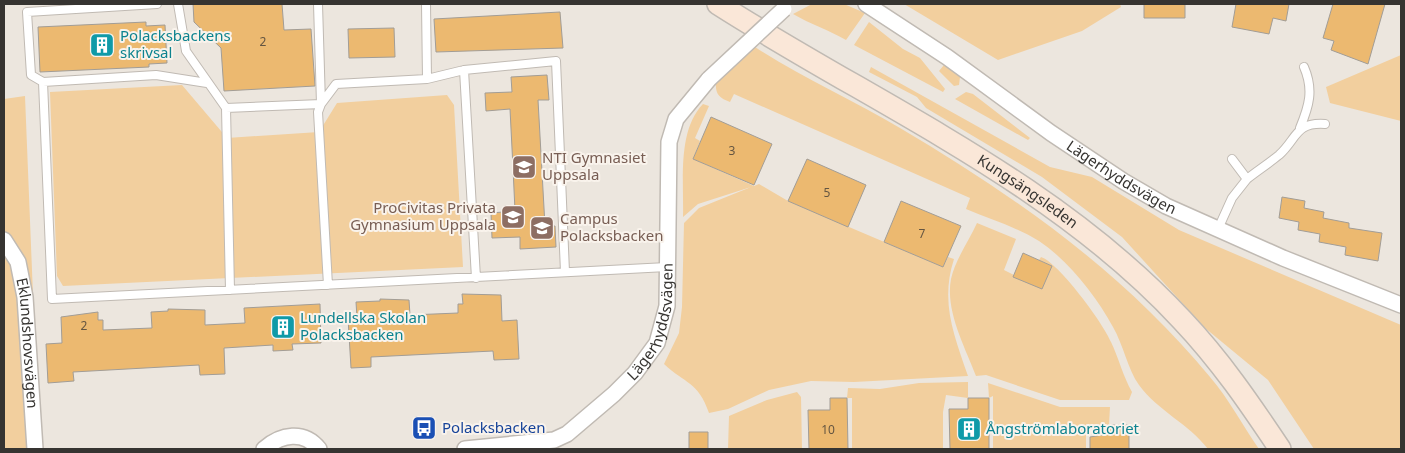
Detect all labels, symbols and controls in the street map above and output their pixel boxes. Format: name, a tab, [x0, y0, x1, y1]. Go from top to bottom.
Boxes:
place label: Polacksbackens skrivsal	[120, 25, 231, 62]
building icon: Polacksbackens skrivsal	[89, 32, 115, 58]
house number: 2	[260, 33, 267, 50]
street label: Lägerhyddsvägen	[1063, 135, 1180, 218]
house number: 3	[729, 142, 736, 159]
place label: NTI Gymnasiet Uppsala	[542, 147, 647, 184]
street label: Kungsängsleden	[974, 149, 1083, 232]
school or university icon: NTI Gymnasiet Uppsala	[511, 154, 537, 180]
house number: 5	[824, 184, 831, 201]
place label: ProCivitas Privata Gymnasium Uppsala	[350, 197, 496, 234]
school or university icon: ProCivitas Privata Gymnasium Uppsala	[500, 204, 526, 230]
place label: Campus Polacksbacken	[560, 208, 663, 245]
school or university icon: Campus Polacksbacken	[529, 215, 555, 241]
house number: 7	[919, 225, 926, 242]
street label: Lägerhyddsvägen	[622, 263, 677, 384]
street label: Eklundshovsvägen	[12, 276, 43, 409]
place label: Lundellska Skolan Polacksbacken	[300, 307, 426, 344]
building icon: Lundellska Skolan Polacksbacken	[270, 314, 296, 340]
house number: 2	[81, 317, 88, 334]
bus stop icon: Polacksbacken	[411, 415, 437, 441]
building icon: Ångströmlaboratoriet	[956, 416, 982, 442]
place label: Polacksbacken	[442, 417, 545, 437]
place label: Ångströmlaboratoriet	[986, 418, 1140, 438]
house number: 10	[821, 421, 835, 438]

